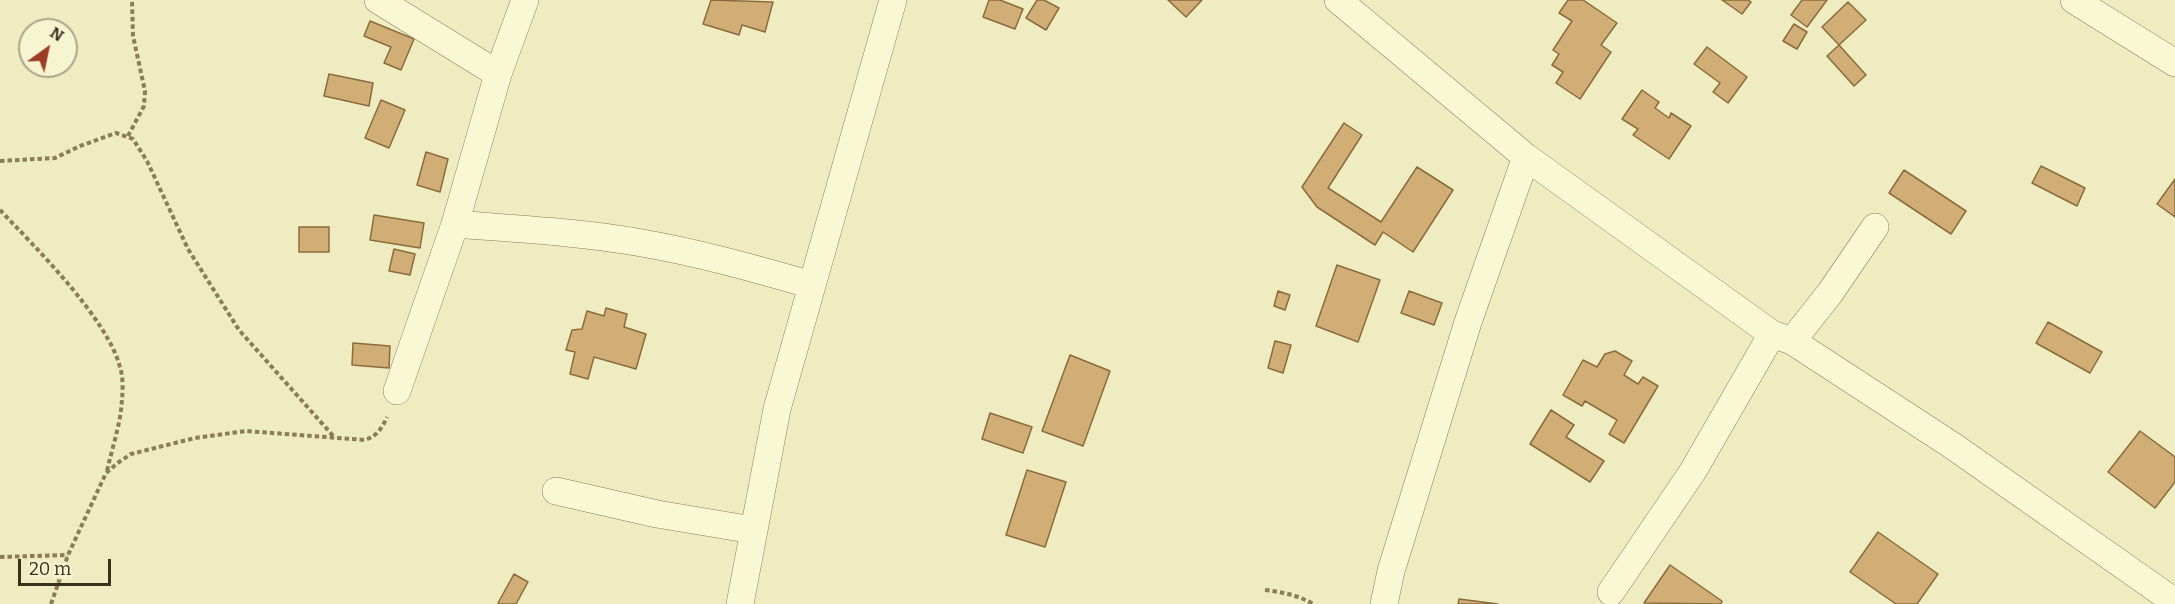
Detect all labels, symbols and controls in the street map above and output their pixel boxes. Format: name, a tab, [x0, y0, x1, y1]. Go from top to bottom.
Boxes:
north arrow	[18, 18, 78, 78]
text: N	[47, 23, 67, 45]
scale bar	[21, 547, 114, 585]
text: 20 m	[29, 558, 71, 580]

